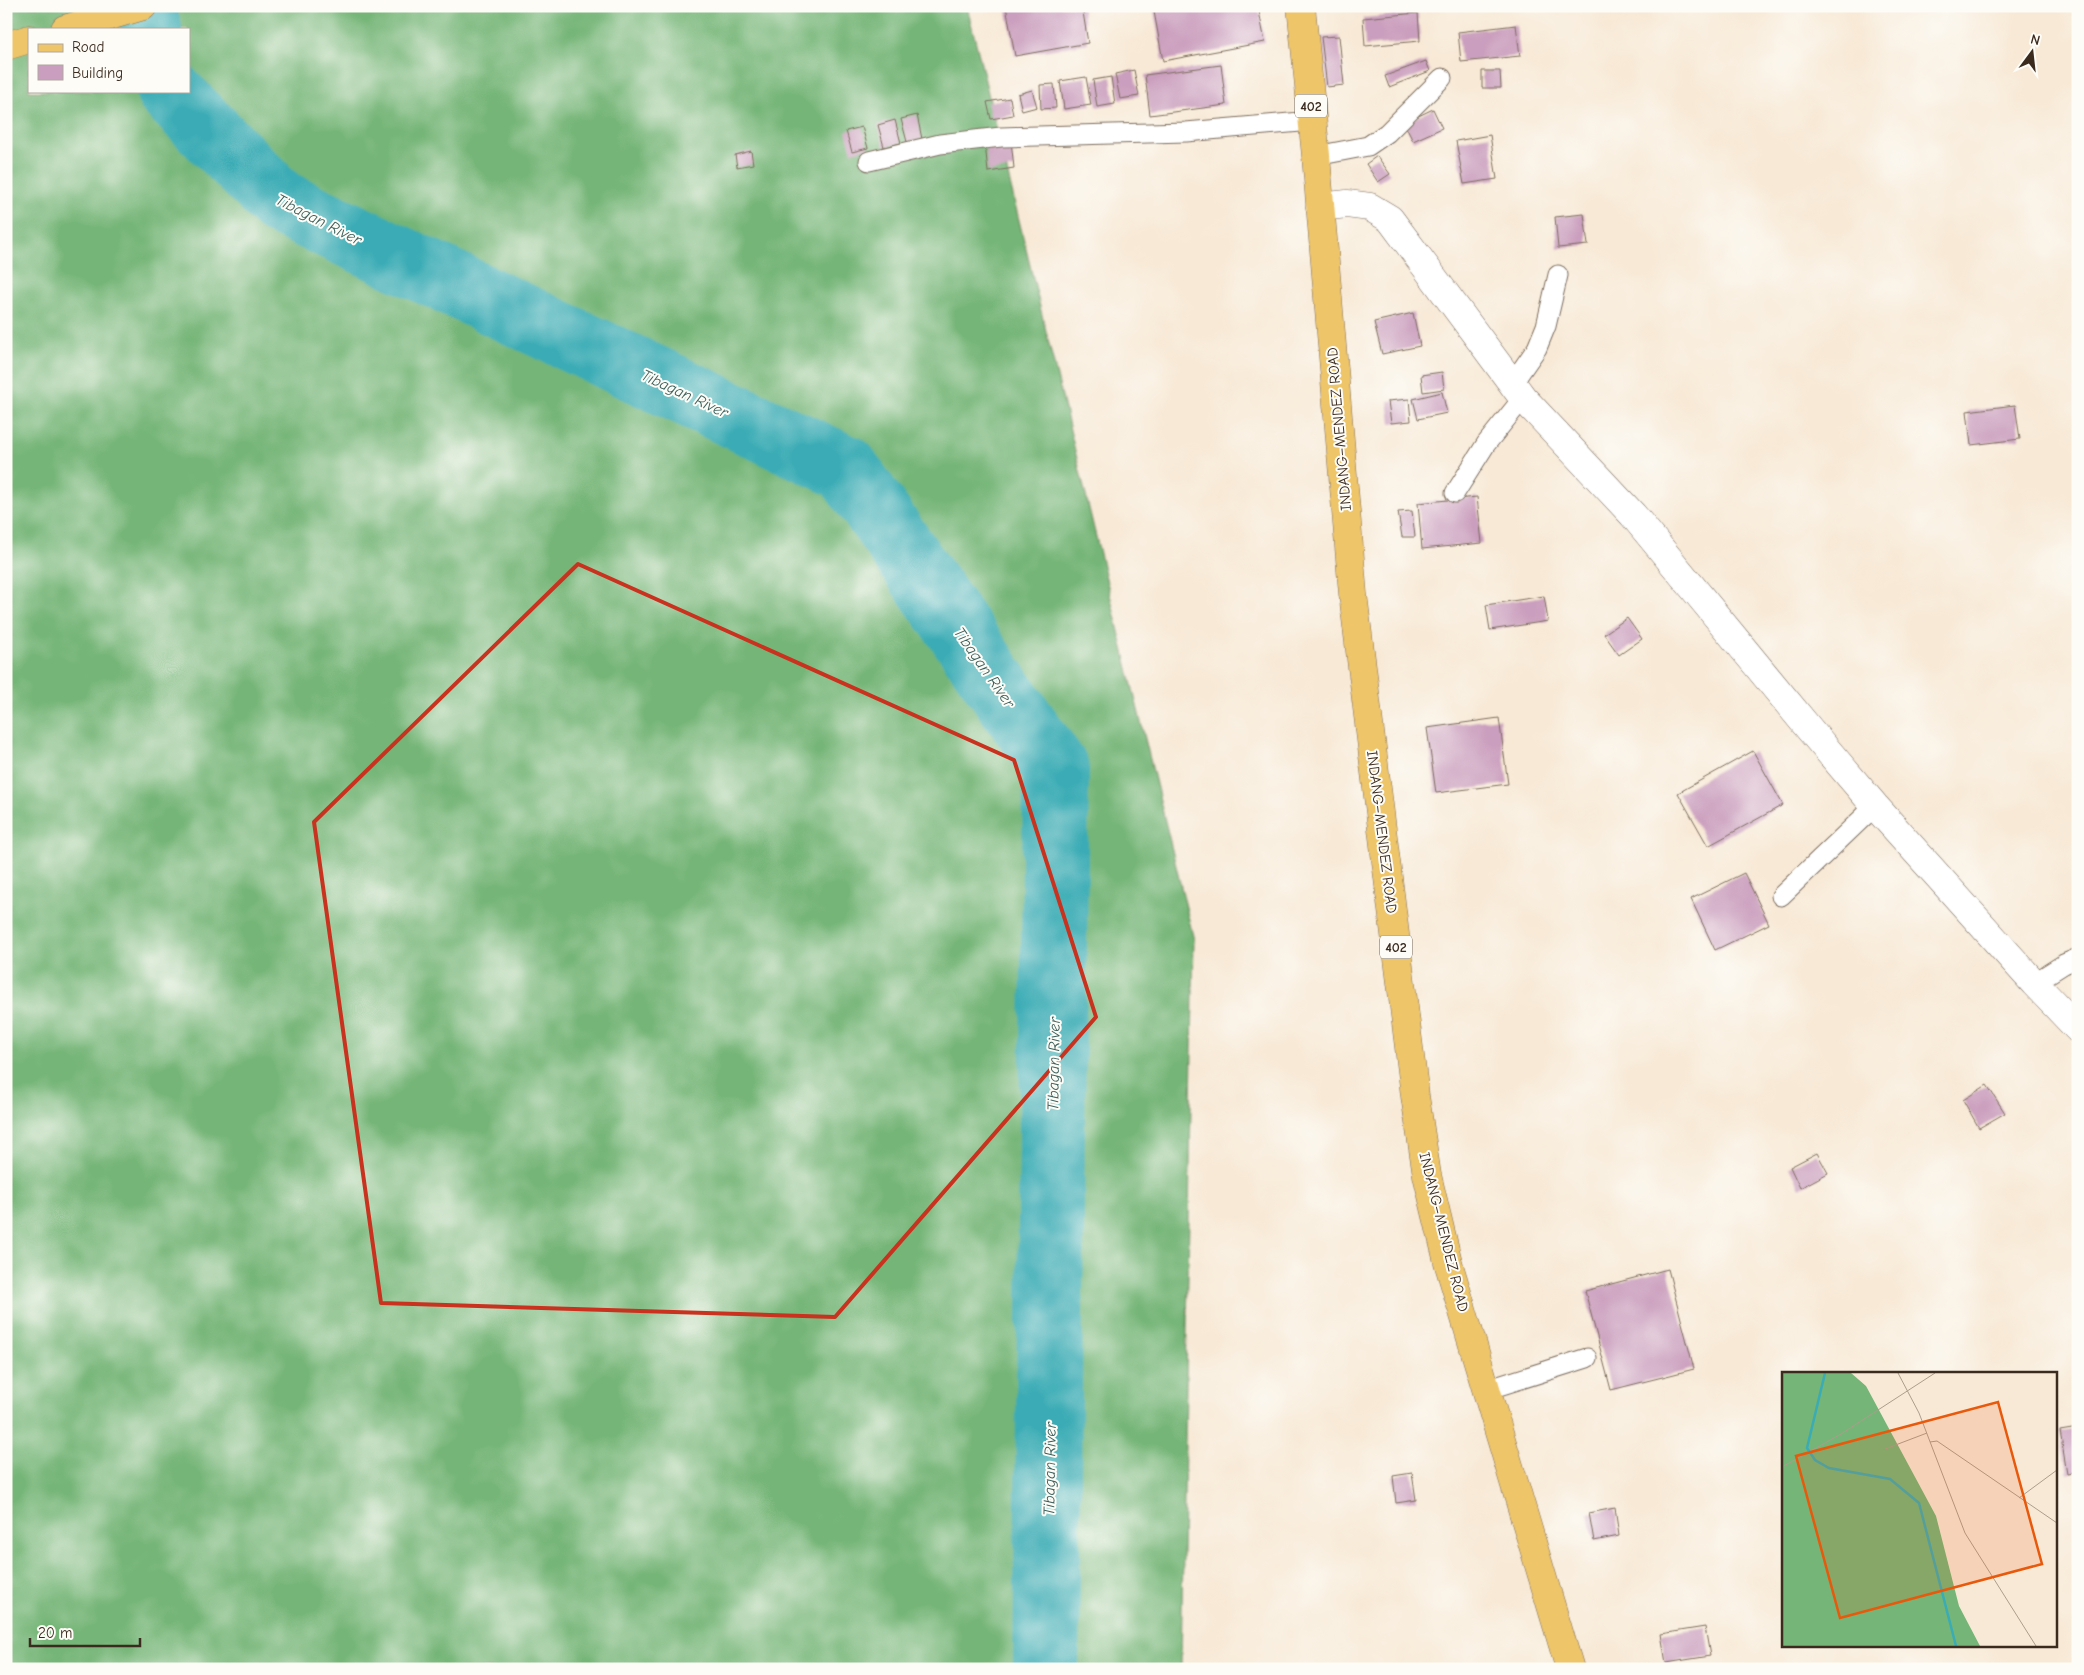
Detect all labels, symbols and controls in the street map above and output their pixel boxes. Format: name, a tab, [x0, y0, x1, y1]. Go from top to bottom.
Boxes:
legend	[28, 28, 190, 92]
north arrow	[2006, 28, 2056, 78]
text: N	[2029, 31, 2042, 49]
text: Road	[72, 38, 104, 56]
text: Building	[72, 64, 123, 82]
road number: 402	[1295, 94, 1327, 118]
water label: Tibagan River	[273, 191, 365, 249]
street label: INDANG–MENDEZ ROAD	[1323, 347, 1355, 511]
water label: Tibagan River	[638, 366, 731, 422]
water label: Tibagan River	[950, 624, 1019, 712]
street label: INDANG–MENDEZ ROAD	[1363, 750, 1401, 914]
road number: 402	[1380, 936, 1412, 959]
water label: Tibagan River	[1044, 1016, 1064, 1111]
street label: INDANG–MENDEZ ROAD	[1415, 1150, 1473, 1314]
inset map	[1782, 1372, 2056, 1648]
water label: Tibagan River	[1040, 1421, 1060, 1516]
scale bar	[30, 1615, 140, 1647]
text: 20 m	[38, 1624, 72, 1642]

